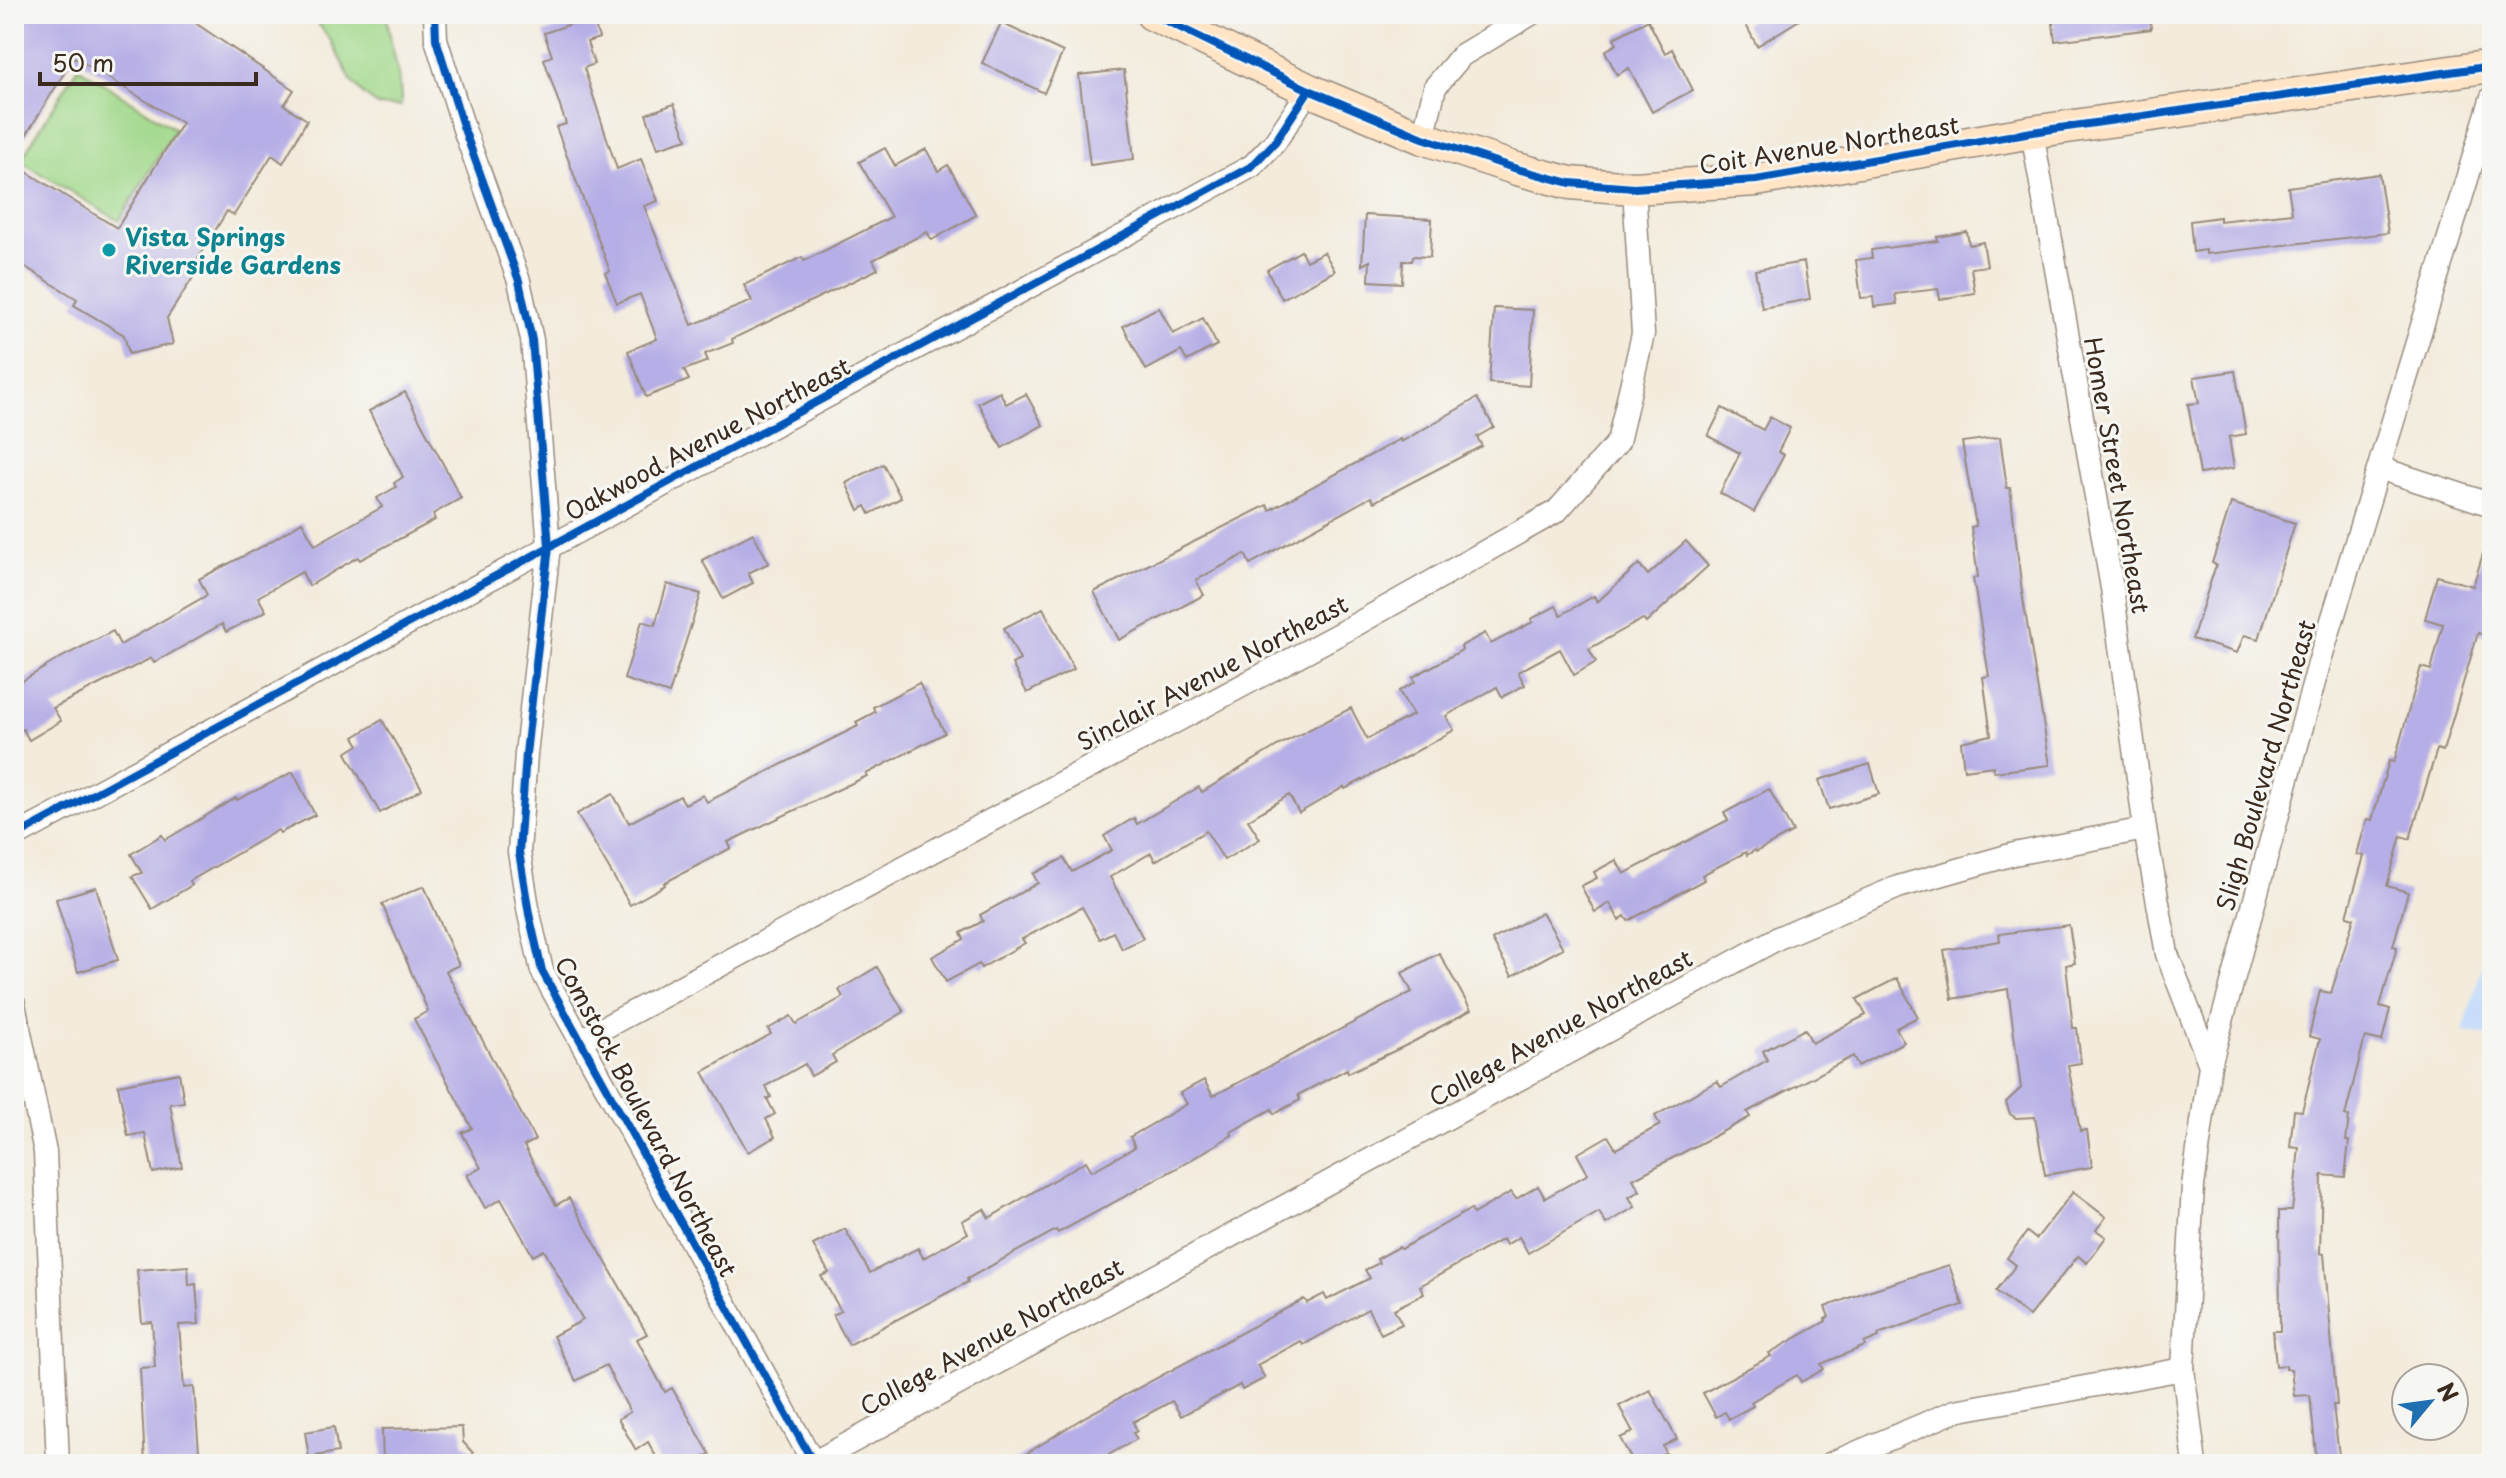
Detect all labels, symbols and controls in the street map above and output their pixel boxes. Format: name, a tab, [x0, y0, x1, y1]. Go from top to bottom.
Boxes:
scale bar	[40, 36, 256, 86]
text: 50 m	[52, 44, 114, 80]
street label: Coit Avenue Northeast	[1696, 106, 1962, 182]
place label: Vista Springs Riverside Gardens	[125, 218, 341, 282]
marker: Vista Springs Riverside Gardens	[100, 241, 118, 259]
street label: Homer Street Northeast	[2076, 334, 2160, 616]
street label: Oakwood Avenue Northeast	[558, 347, 856, 529]
street label: Sinclair Avenue Northeast	[1070, 585, 1354, 759]
street label: Sligh Boulevard Northeast	[2206, 615, 2324, 915]
street label: College Avenue Northeast	[1422, 939, 1698, 1115]
street label: Comstock Boulevard Northeast	[547, 949, 747, 1283]
street label: College Avenue Northeast	[853, 1248, 1129, 1424]
north arrow	[2390, 1362, 2470, 1442]
text: N	[2430, 1376, 2467, 1407]

